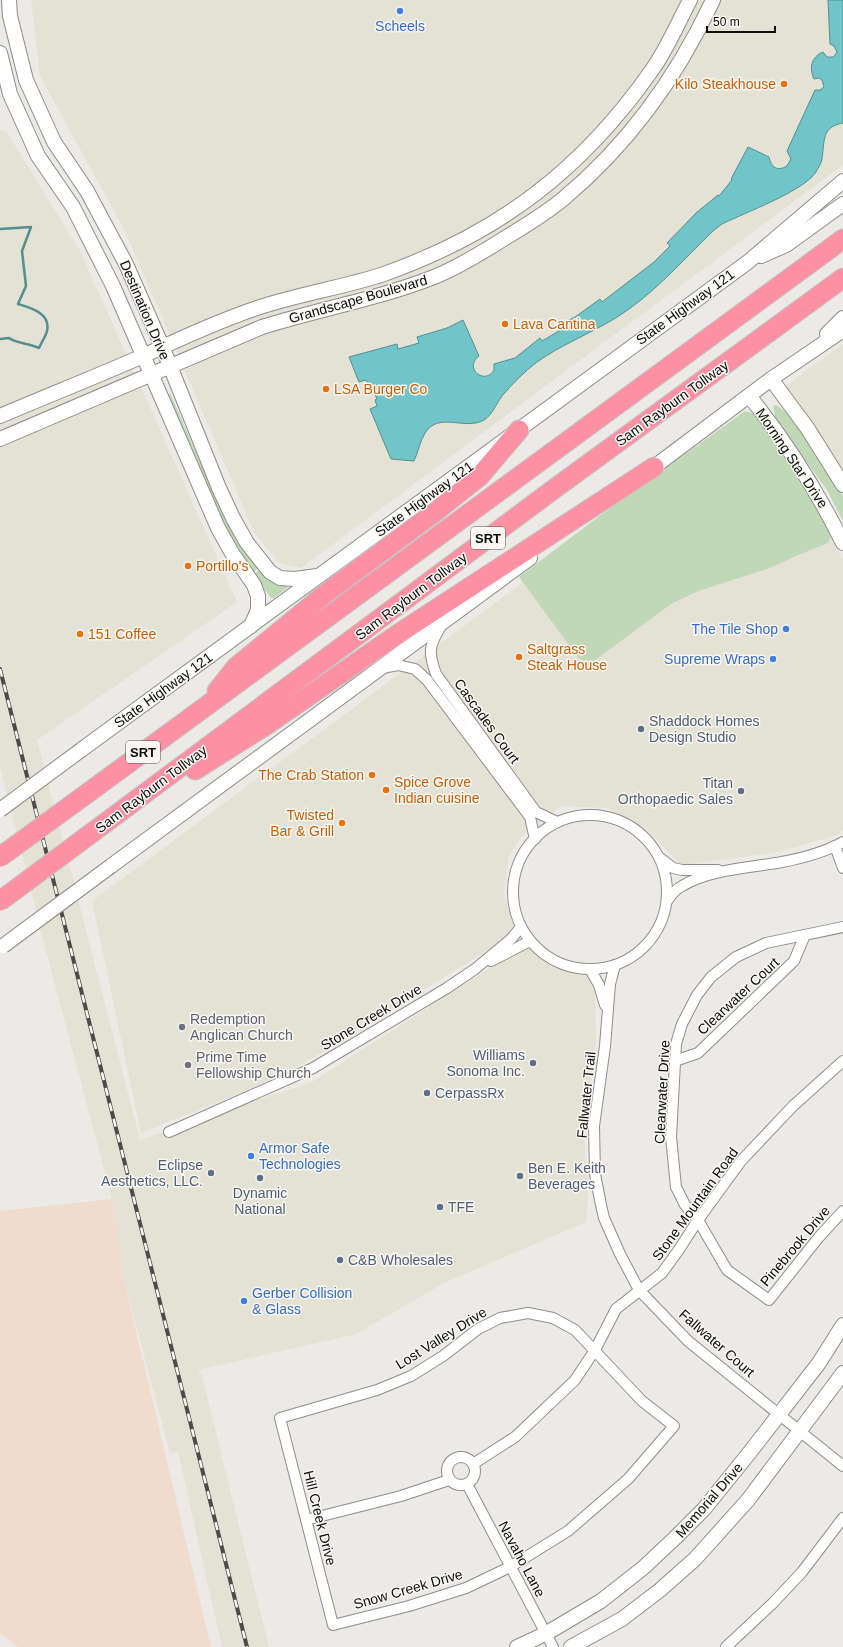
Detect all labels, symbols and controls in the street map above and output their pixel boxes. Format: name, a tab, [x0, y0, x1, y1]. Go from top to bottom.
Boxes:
marker: Scheels	[395, 6, 405, 16]
scale bar	[707, 8, 775, 34]
text: 50 m	[713, 15, 740, 29]
place label: Scheels	[375, 18, 425, 34]
place label: Kilo Steakhouse	[675, 76, 776, 92]
marker: Kilo Steakhouse	[779, 79, 789, 89]
street label: Destination Drive	[117, 258, 173, 362]
street label: State Highway 121	[633, 266, 737, 348]
street label: Grandscape Boulevard	[287, 272, 429, 326]
place label: Lava Cantina	[513, 316, 596, 332]
marker: Lava Cantina	[500, 319, 510, 329]
street label: Sam Rayburn Tollway	[613, 357, 731, 449]
place label: LSA Burger Co	[334, 381, 428, 397]
marker: LSA Burger Co	[321, 384, 331, 394]
street label: Morning Star Drive	[753, 405, 831, 511]
street label: State Highway 121	[372, 458, 476, 540]
road number: SRT	[471, 527, 505, 549]
street label: Sam Rayburn Tollway	[352, 549, 470, 643]
place label: Portillo's	[196, 558, 248, 574]
marker: Portillo's	[183, 561, 193, 571]
place label: The Tile Shop	[692, 621, 778, 637]
marker: The Tile Shop	[781, 624, 791, 634]
place label: 151 Coffee	[88, 626, 156, 642]
marker: 151 Coffee	[75, 629, 85, 639]
place label: Saltgrass Steak House	[527, 641, 607, 673]
street label: State Highway 121	[111, 649, 215, 731]
place label: Supreme Wraps	[664, 651, 765, 667]
marker: Saltgrass Steak House	[514, 652, 524, 662]
marker: Supreme Wraps	[768, 654, 778, 664]
street label: Cascades Court	[451, 676, 523, 766]
place label: Shaddock Homes Design Studio	[649, 713, 760, 745]
marker: Shaddock Homes Design Studio	[636, 724, 646, 734]
road number: SRT	[126, 741, 160, 763]
street label: Sam Rayburn Tollway	[92, 742, 210, 836]
place label: The Crab Station	[258, 767, 364, 783]
marker: The Crab Station	[367, 770, 377, 780]
place label: Spice Grove Indian cuisine	[394, 774, 480, 806]
place label: Titan Orthopaedic Sales	[618, 775, 733, 807]
marker: Spice Grove Indian cuisine	[381, 785, 391, 795]
marker: Titan Orthopaedic Sales	[736, 786, 746, 796]
place label: Twisted Bar & Grill	[270, 807, 334, 839]
marker: Twisted Bar & Grill	[337, 818, 347, 828]
street label: Clearwater Court	[694, 954, 782, 1038]
street label: Stone Creek Drive	[318, 981, 424, 1053]
place label: Redemption Anglican Church	[190, 1011, 293, 1043]
marker: Redemption Anglican Church	[177, 1022, 187, 1032]
street label: Clearwater Drive	[651, 1039, 673, 1144]
place label: Williams Sonoma Inc.	[446, 1047, 525, 1079]
place label: Prime Time Fellowship Church	[196, 1049, 311, 1081]
street label: Fallwater Trail	[573, 1051, 599, 1139]
marker: Williams Sonoma Inc.	[528, 1058, 538, 1068]
marker: Prime Time Fellowship Church	[183, 1060, 193, 1070]
place label: CerpassRx	[435, 1085, 504, 1101]
marker: CerpassRx	[422, 1088, 432, 1098]
place label: Armor Safe Technologies	[259, 1140, 341, 1172]
street label: Stone Mountain Road	[649, 1145, 741, 1263]
marker: Armor Safe Technologies	[246, 1151, 256, 1161]
place label: Eclipse Aesthetics, LLC.	[101, 1157, 203, 1189]
place label: Ben E. Keith Beverages	[528, 1160, 606, 1192]
marker: Eclipse Aesthetics, LLC.	[206, 1168, 216, 1178]
marker: Ben E. Keith Beverages	[515, 1171, 525, 1181]
marker: Dynamic National	[255, 1173, 265, 1183]
place label: Dynamic National	[233, 1185, 287, 1217]
place label: TFE	[448, 1199, 474, 1215]
marker: TFE	[435, 1202, 445, 1212]
street label: Pinebrook Drive	[757, 1203, 833, 1289]
place label: C&B Wholesales	[348, 1252, 453, 1268]
marker: C&B Wholesales	[335, 1255, 345, 1265]
place label: Gerber Collision & Glass	[252, 1285, 352, 1317]
marker: Gerber Collision & Glass	[239, 1296, 249, 1306]
street label: Lost Valley Drive	[393, 1304, 490, 1372]
street label: Fallwater Court	[676, 1306, 758, 1380]
street label: Memorial Drive	[672, 1459, 746, 1541]
street label: Hill Creek Drive	[300, 1469, 340, 1567]
street label: Navaho Lane	[495, 1518, 549, 1600]
street label: Snow Creek Drive	[352, 1566, 465, 1612]

